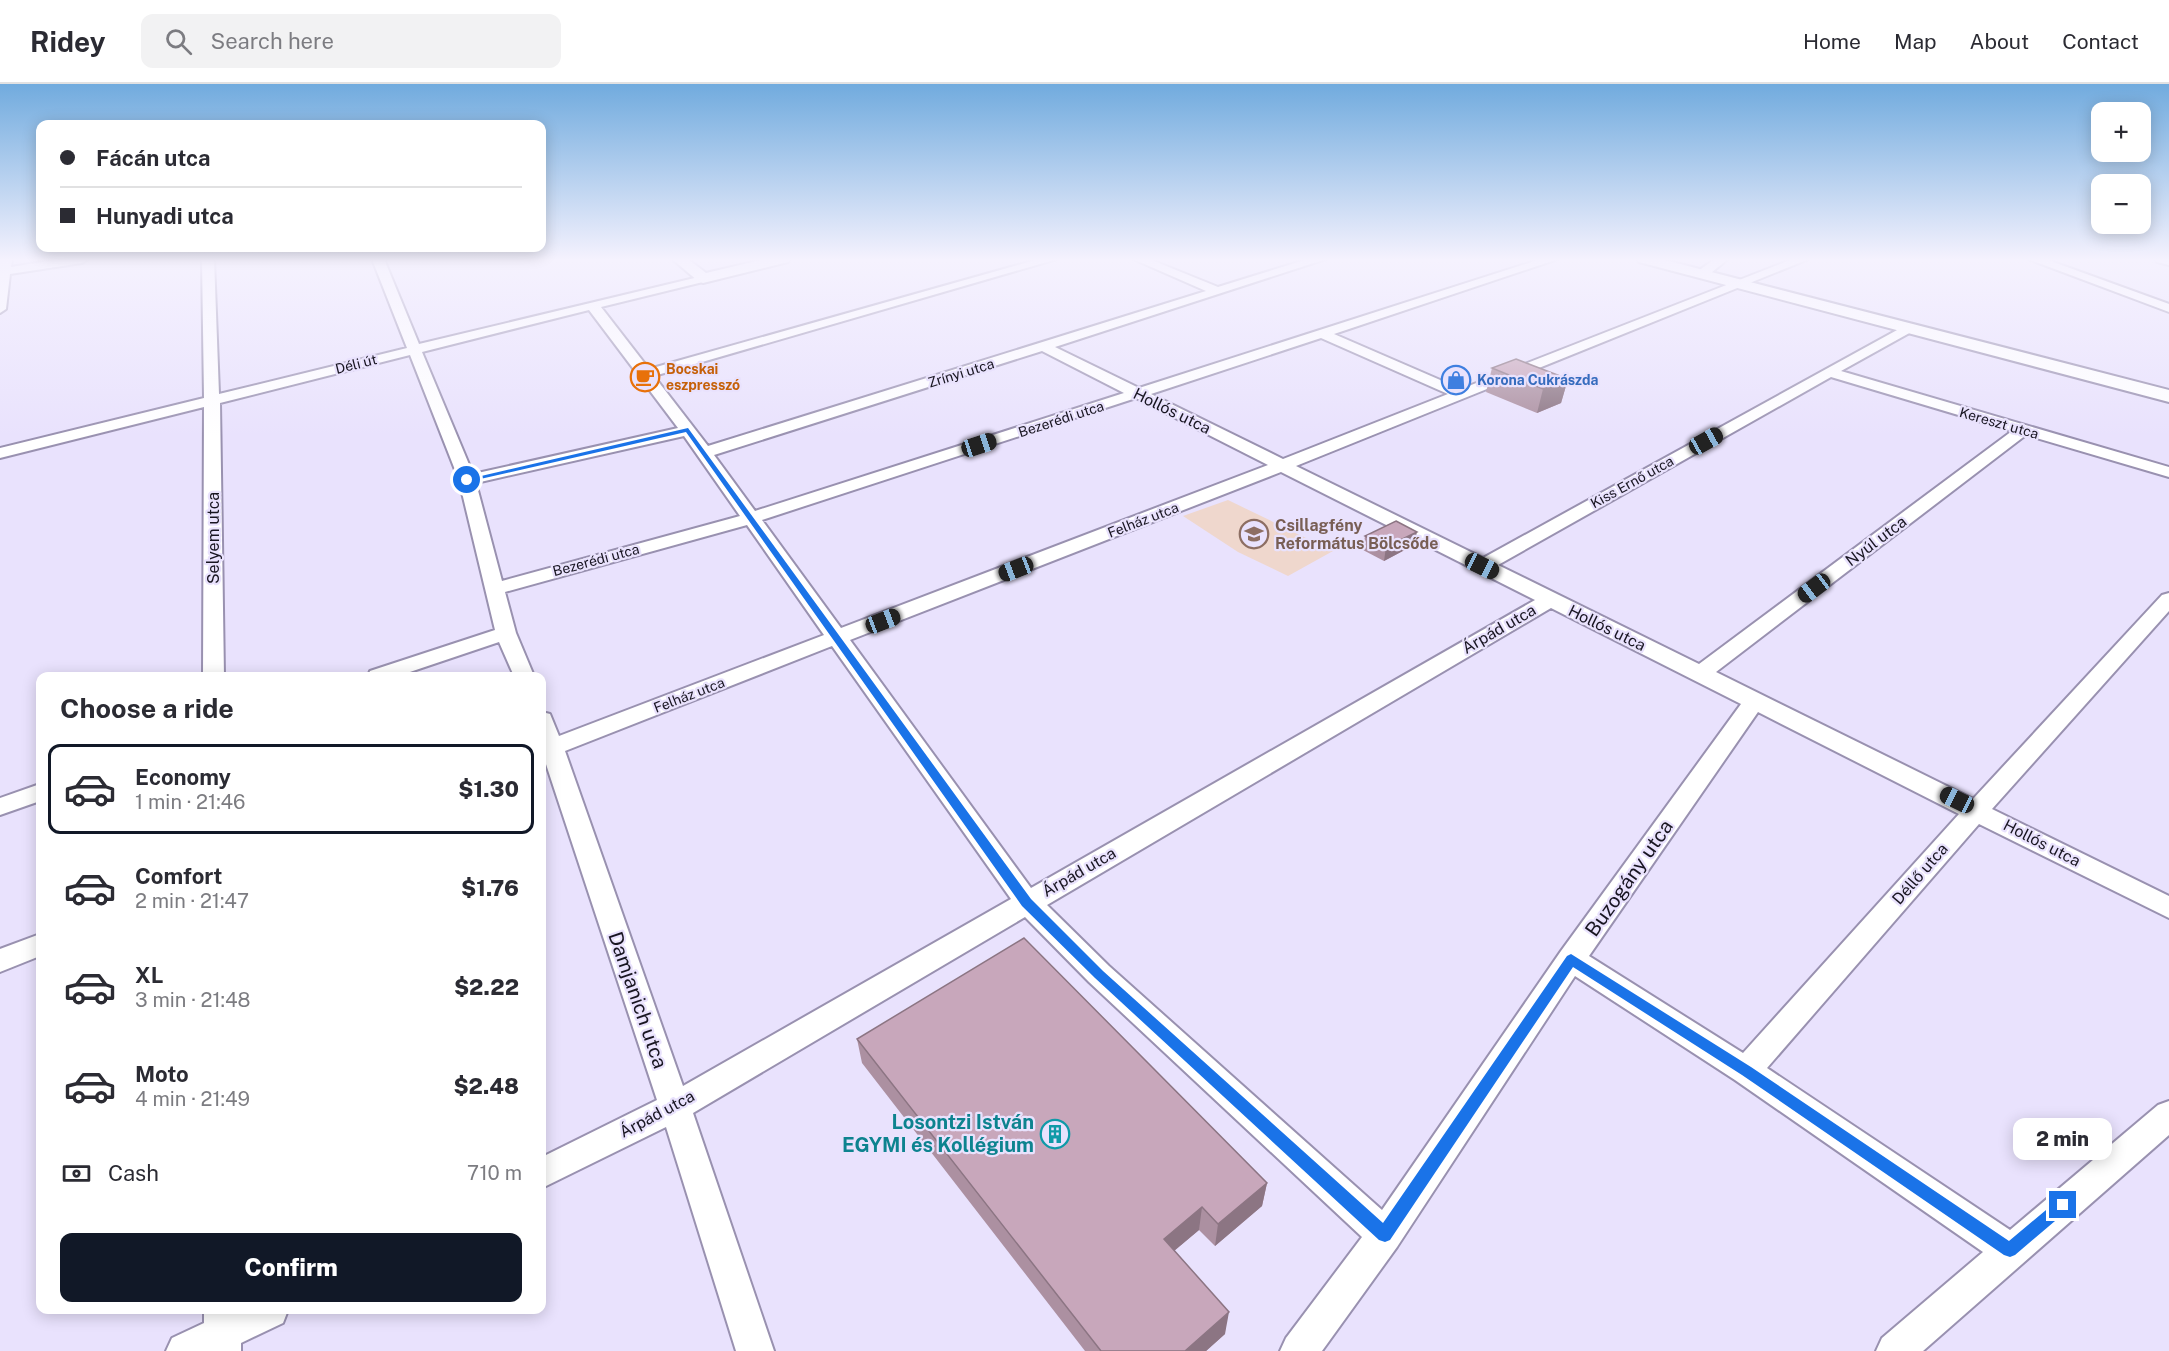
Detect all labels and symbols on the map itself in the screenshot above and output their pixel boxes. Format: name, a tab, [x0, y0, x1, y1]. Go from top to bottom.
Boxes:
street label: Déli út	[334, 351, 378, 377]
street label: Zrínyi utca	[926, 355, 996, 391]
cafe icon: Bocskai eszpresszó	[629, 361, 661, 393]
place label: Bocskai eszpresszó	[666, 361, 740, 393]
shop icon: Korona Cukrászda	[1440, 364, 1472, 396]
place label: Korona Cukrászda	[1477, 372, 1598, 388]
street label: Hollós utca	[1130, 384, 1214, 438]
street label: Bezerédi utca	[1016, 398, 1106, 440]
street label: Kereszt utca	[1958, 404, 2040, 442]
car	[1686, 424, 1726, 458]
car	[959, 431, 999, 459]
street label: Kiss Ernő utca	[1588, 453, 1676, 511]
route start	[453, 466, 480, 493]
street label: Selyem utca	[204, 492, 223, 584]
street label: Felház utca	[1105, 499, 1181, 541]
street label: Nyúl utca	[1842, 512, 1910, 570]
place label: Csillagfény Református Bölcsőde	[1275, 516, 1438, 553]
school or university icon: Csillagfény Református Bölcsőde	[1238, 518, 1270, 550]
street label: Bezerédi utca	[551, 541, 641, 579]
car	[1462, 550, 1502, 582]
car	[996, 554, 1036, 584]
car	[1794, 570, 1834, 606]
street label: Árpád utca	[1458, 599, 1539, 658]
street label: Hollós utca	[1565, 601, 1649, 655]
car	[863, 606, 903, 636]
street label: Felház utca	[651, 674, 727, 716]
car	[1937, 784, 1977, 816]
street label: Buzogány utca	[1580, 815, 1678, 941]
street label: Hollós utca	[2000, 815, 2084, 871]
street label: Déllő utca	[1888, 840, 1952, 908]
street label: Árpád utca	[1038, 842, 1119, 901]
street label: Damjanich utca	[603, 928, 673, 1072]
street label: Árpád utca	[616, 1085, 698, 1142]
place label: Losontzi István EGYMI és Kollégium	[842, 1110, 1034, 1157]
building icon: Losontzi István EGYMI és Kollégium	[1039, 1118, 1071, 1150]
callout: 2 min	[2014, 1118, 2112, 1160]
route end	[2049, 1191, 2076, 1218]

